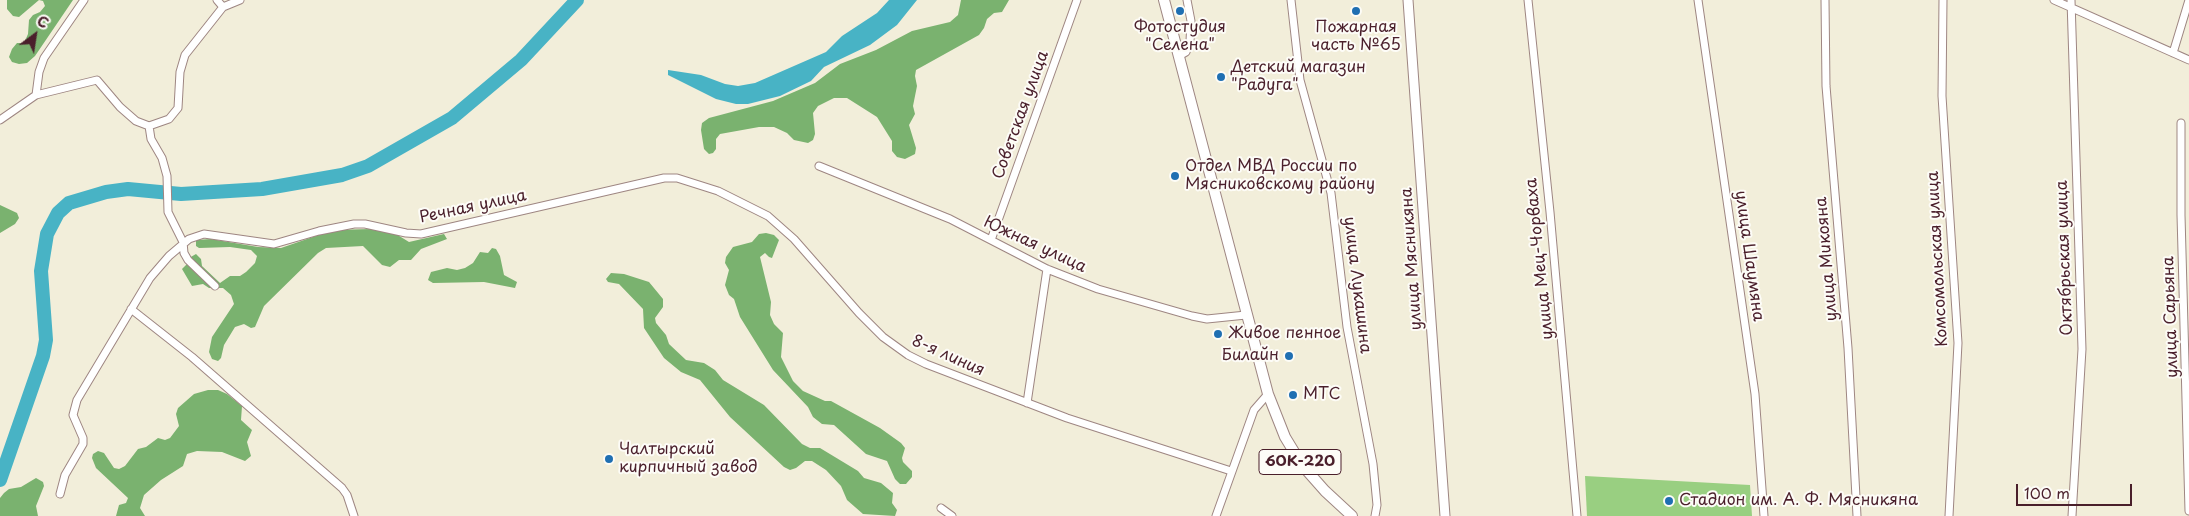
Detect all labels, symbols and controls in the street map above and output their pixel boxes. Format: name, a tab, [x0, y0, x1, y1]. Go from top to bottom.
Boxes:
marker: Фотостудия "Селена"	[1174, 5, 1186, 17]
marker: Пожарная часть №65	[1350, 5, 1362, 17]
north arrow	[10, 10, 60, 60]
text: С	[33, 10, 53, 33]
place label: Фотостудия "Селена"	[1134, 18, 1226, 56]
place label: Пожарная часть №65	[1311, 18, 1401, 56]
street label: Советская улица	[989, 48, 1053, 182]
place label: Детский магазин "Радуга"	[1231, 58, 1366, 96]
marker: Детский магазин "Радуга"	[1215, 71, 1227, 83]
place label: Отдел МВД России по Мясниковскому району	[1185, 157, 1375, 195]
marker: Отдел МВД России по Мясниковскому району	[1169, 170, 1181, 182]
street label: Комсомольская улица	[1924, 171, 1952, 347]
street label: улица Мец-Чорваха	[1522, 177, 1558, 341]
street label: Октябрьская улица	[2053, 180, 2077, 336]
street label: Речная улица	[418, 186, 528, 228]
street label: улица Мясникяна	[1397, 187, 1427, 331]
street label: улица Шаумяна	[1730, 189, 1768, 323]
street label: улица Микояна	[1812, 196, 1842, 322]
street label: Южная улица	[981, 213, 1089, 277]
street label: улица Лукашина	[1339, 215, 1375, 355]
street label: улица Сарьяна	[2159, 256, 2183, 378]
place label: Живое пенное	[1228, 324, 1341, 344]
marker: Живое пенное	[1212, 328, 1224, 340]
street label: 8-я линия	[909, 331, 987, 381]
place label: Билайн	[1222, 346, 1279, 366]
marker: Билайн	[1283, 350, 1295, 362]
place label: МТС	[1303, 385, 1341, 405]
marker: МТС	[1287, 389, 1299, 401]
place label: Чалтырский кирпичный завод	[619, 440, 758, 478]
road number: 60К-220	[1259, 450, 1341, 474]
marker: Чалтырский кирпичный завод	[603, 453, 615, 465]
scale bar	[2019, 474, 2135, 506]
text: 100 m	[2024, 481, 2070, 504]
place label: Стадион им. А. Ф. Мясникяна	[1679, 491, 1918, 511]
marker: Стадион им. А. Ф. Мясникяна	[1663, 495, 1675, 507]

